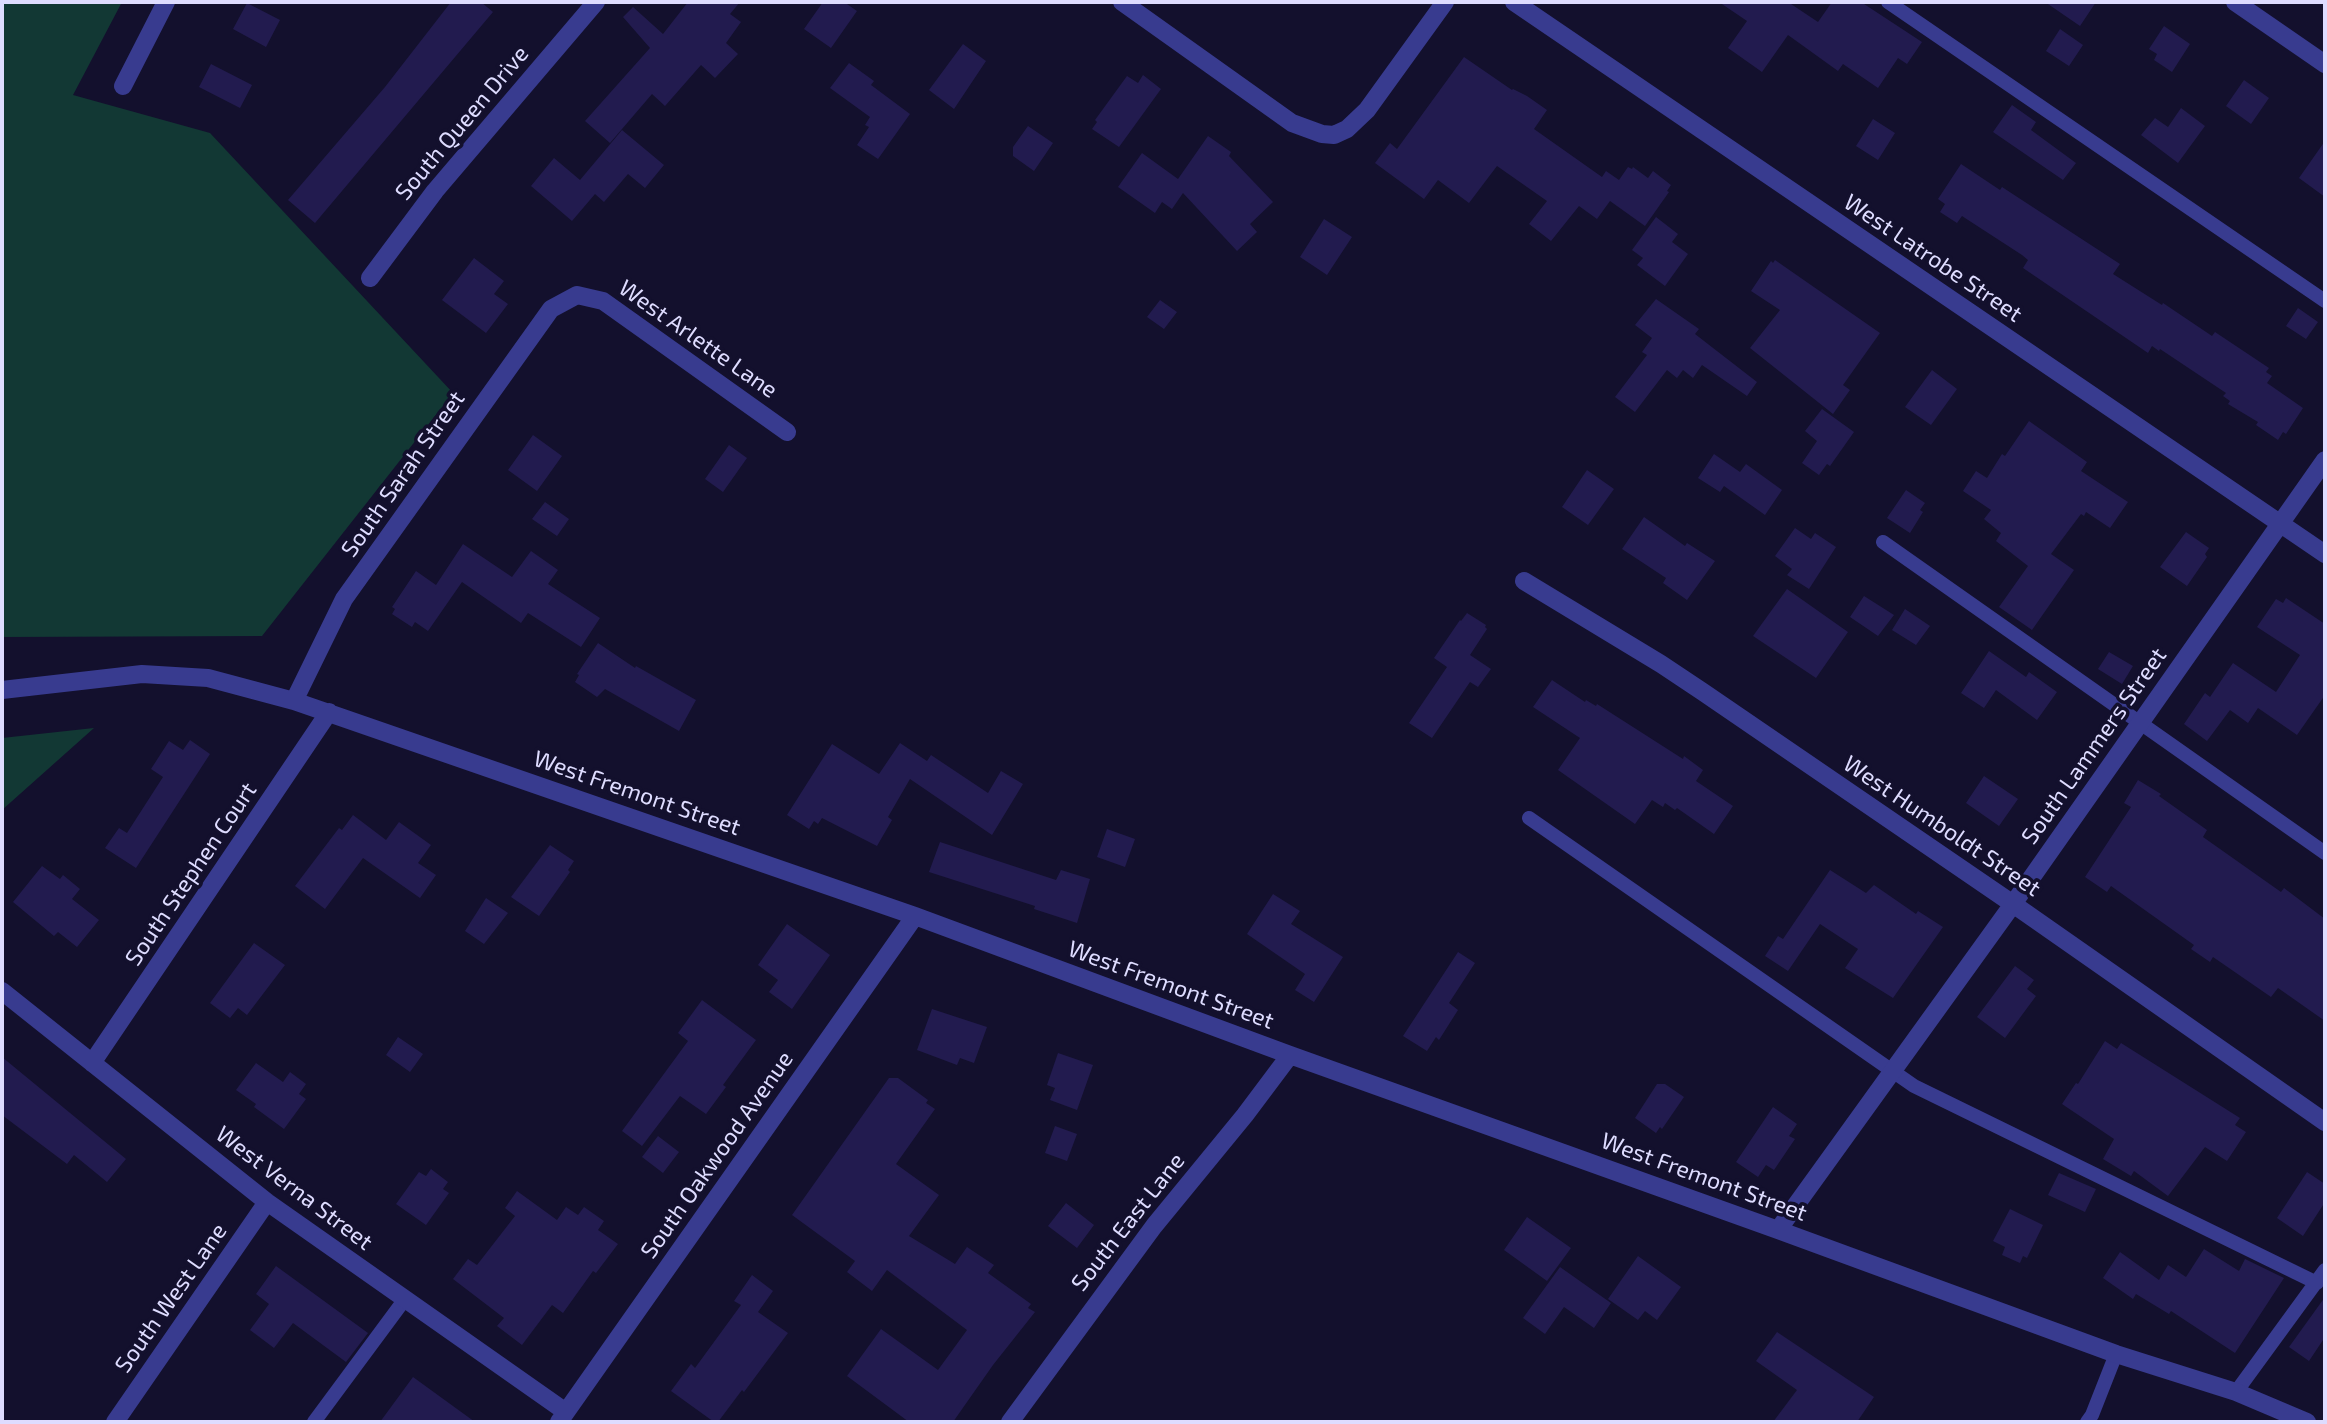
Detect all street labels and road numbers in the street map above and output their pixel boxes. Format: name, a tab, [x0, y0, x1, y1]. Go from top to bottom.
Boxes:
street label: South Queen Drive	[390, 40, 534, 206]
street label: West Latrobe Street	[1839, 188, 2027, 328]
street label: West Arlette Lane	[613, 274, 783, 404]
street label: South Sarah Street	[335, 386, 471, 562]
street label: South Lammers Street	[2016, 642, 2172, 850]
street label: West Fremont Street	[530, 745, 744, 841]
street label: West Humboldt Street	[1838, 750, 2046, 902]
street label: South Stephen Court	[119, 777, 263, 971]
street label: West Fremont Street	[1064, 935, 1278, 1035]
street label: South Oakwood Avenue	[635, 1046, 799, 1264]
street label: West Verna Street	[210, 1120, 378, 1256]
street label: West Fremont Street	[1597, 1127, 1811, 1227]
street label: South East Lane	[1066, 1147, 1190, 1297]
street label: South West Lane	[109, 1218, 233, 1378]

